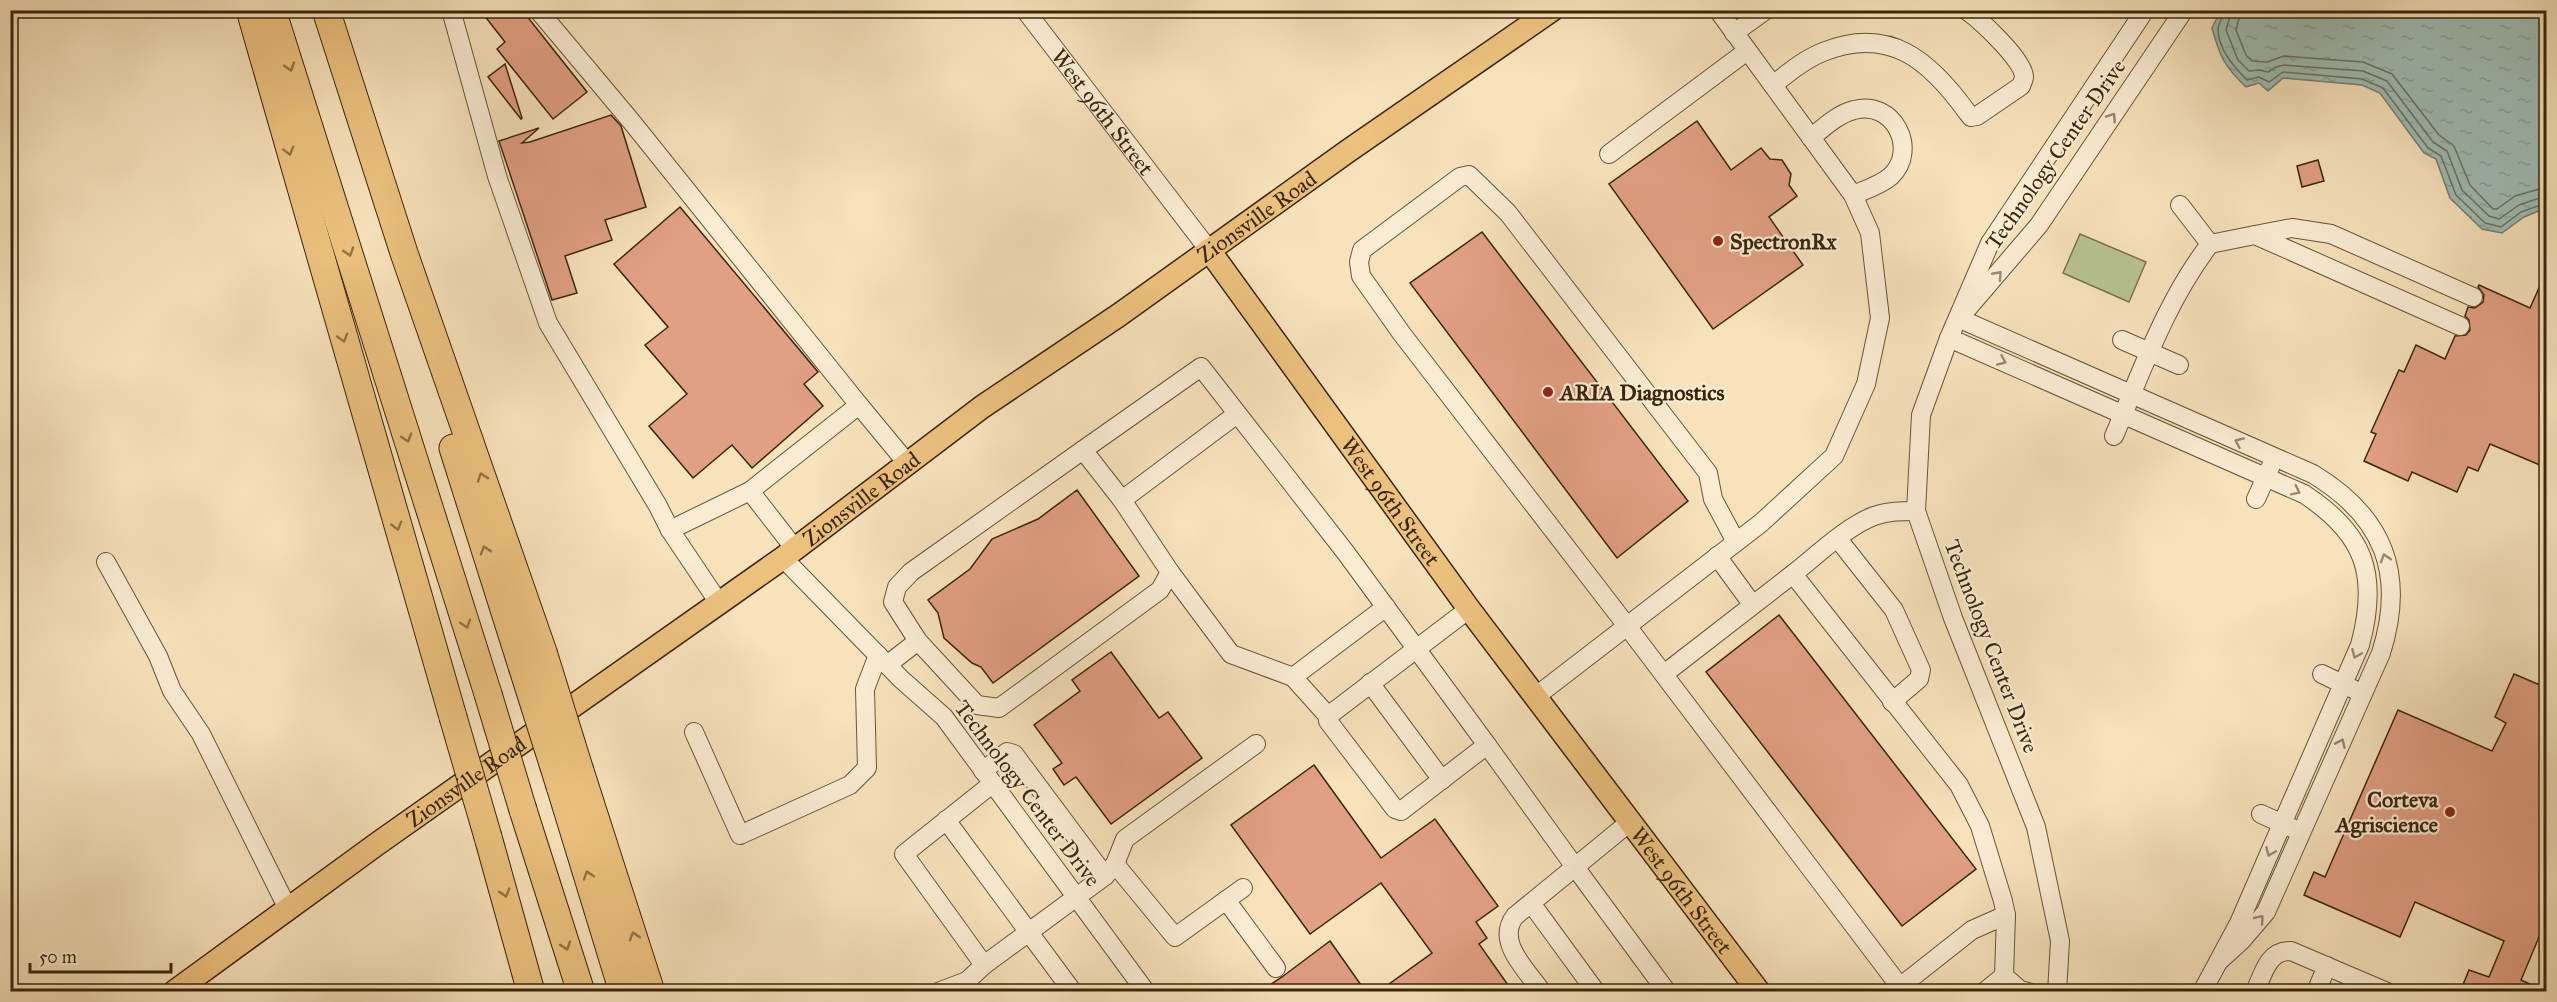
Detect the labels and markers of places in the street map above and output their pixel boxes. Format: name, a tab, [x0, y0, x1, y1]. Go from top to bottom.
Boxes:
place label: SpectronRx	[1730, 228, 1837, 255]
marker: SpectronRx	[1711, 234, 1725, 248]
place label: ARIA Diagnostics	[1558, 379, 1724, 406]
marker: ARIA Diagnostics	[1541, 385, 1555, 399]
place label: Corteva Agriscience	[2334, 786, 2439, 838]
marker: Corteva Agriscience	[2443, 805, 2457, 819]

